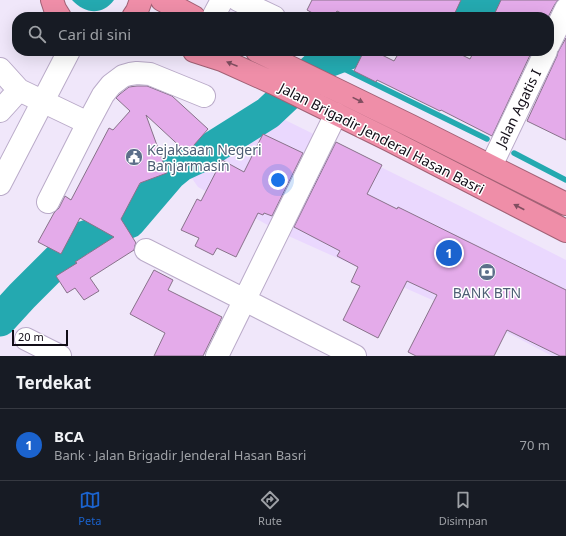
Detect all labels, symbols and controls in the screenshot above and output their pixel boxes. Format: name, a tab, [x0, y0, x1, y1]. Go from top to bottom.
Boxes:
search box	[12, 12, 554, 56]
icon: search	[26, 23, 48, 45]
text: Cari di sini	[58, 24, 131, 44]
one-way arrow	[226, 61, 238, 67]
street label: Jalan Agatis I	[490, 66, 545, 152]
street label: Jalan Brigadir Jenderal Hasan Basri	[274, 77, 488, 198]
one-way arrow	[352, 97, 364, 103]
place label: Kejaksaan Negeri Banjarmasin	[147, 140, 262, 175]
public building icon: Kejaksaan Negeri Banjarmasin	[124, 147, 144, 167]
your location	[268, 170, 288, 190]
one-way arrow	[513, 204, 524, 210]
pin: 1	[436, 238, 462, 268]
bank icon: BANK BTN	[477, 262, 497, 282]
place label: BANK BTN	[453, 283, 521, 302]
scale bar	[12, 328, 68, 347]
text: 20 m	[18, 329, 44, 344]
text: Terdekat	[16, 371, 91, 394]
text: BCA	[54, 426, 84, 446]
text: 1	[25, 436, 33, 454]
text: 70 m	[520, 436, 550, 454]
text: Bank · Jalan Brigadir Jenderal Hasan Basri	[54, 446, 306, 464]
tab: Peta	[78, 489, 101, 528]
tab: Rute	[258, 489, 282, 528]
tab: Disimpan	[439, 489, 488, 528]

